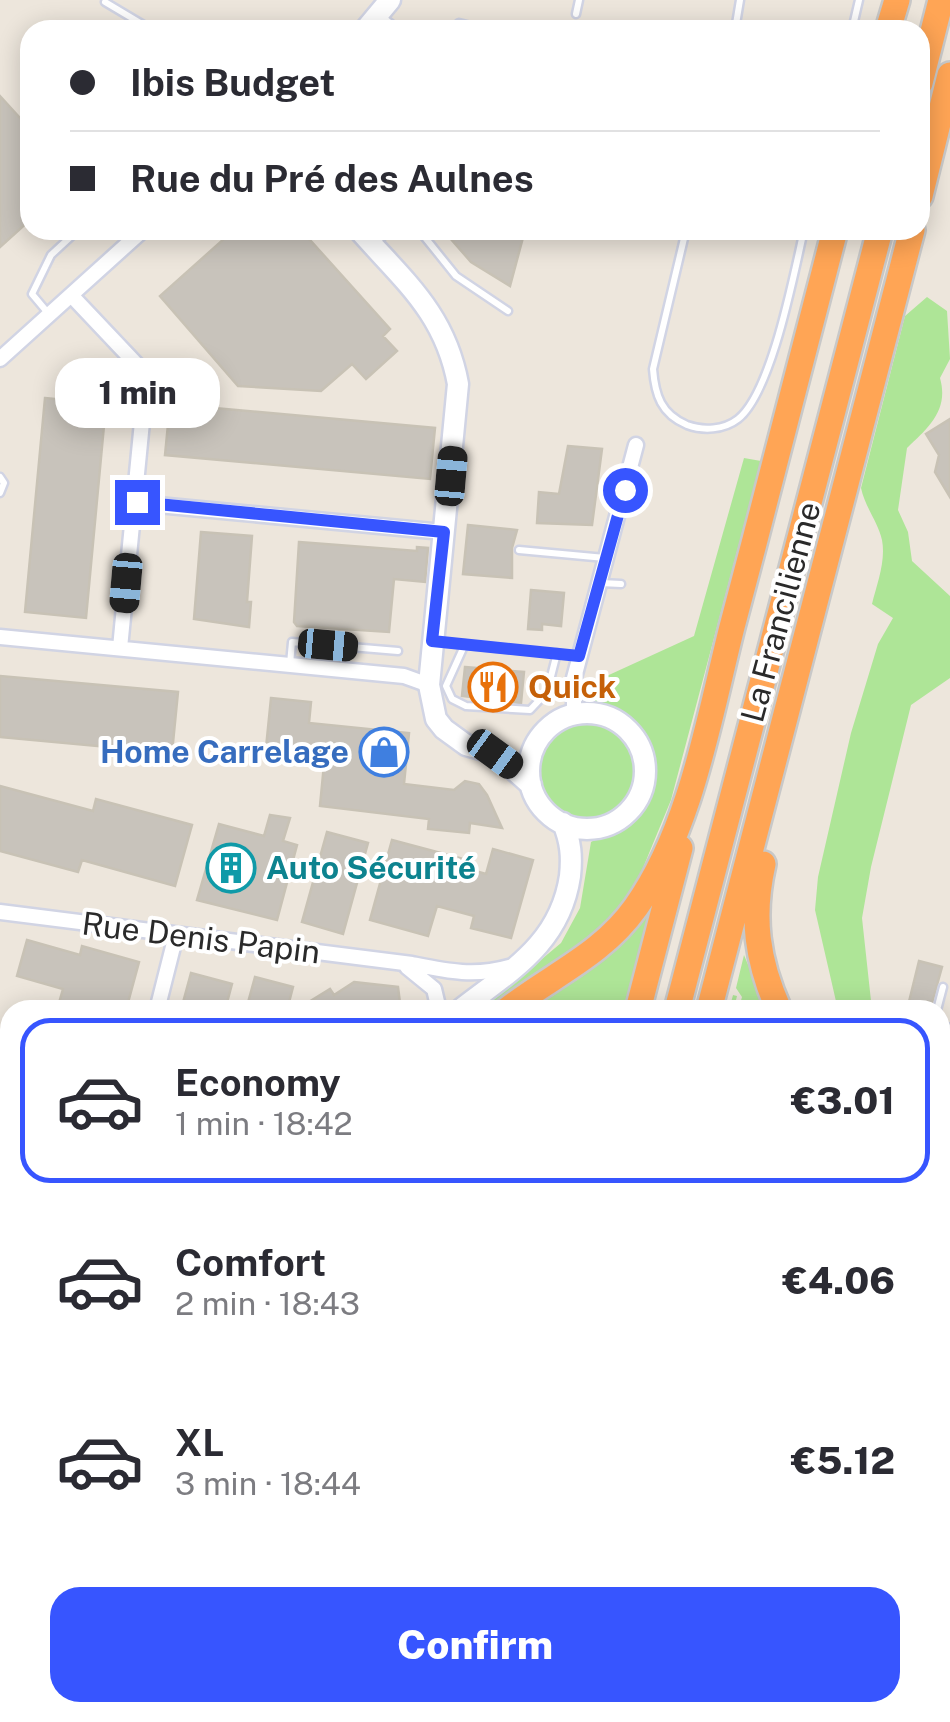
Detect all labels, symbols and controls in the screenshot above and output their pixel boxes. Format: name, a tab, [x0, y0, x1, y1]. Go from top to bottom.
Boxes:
text: Ibis Budget	[130, 60, 335, 105]
text: Rue du Pré des Aulnes	[130, 156, 534, 201]
callout: 1 min	[54, 357, 220, 427]
text: 1 min	[98, 374, 177, 411]
car	[433, 445, 469, 507]
route start	[603, 468, 648, 513]
route end	[115, 480, 160, 525]
street label: La Francilienne	[733, 498, 828, 726]
car	[108, 552, 144, 614]
car	[297, 627, 359, 663]
restaurant icon: Quick	[467, 661, 519, 713]
place label: Quick	[528, 668, 616, 705]
car	[462, 724, 528, 784]
shop icon: Home Carrelage	[358, 726, 410, 778]
place label: Home Carrelage	[100, 733, 349, 770]
building icon: Auto Sécurité	[205, 842, 257, 894]
place label: Auto Sécurité	[266, 849, 476, 886]
street label: Rue Denis Papin	[80, 905, 322, 970]
icon: car	[55, 1056, 145, 1146]
text: Economy	[175, 1060, 341, 1105]
text: €3.01	[791, 1078, 895, 1123]
text: 1 min · 18:42	[175, 1105, 353, 1142]
icon: car	[55, 1236, 145, 1326]
text: Comfort	[175, 1240, 326, 1285]
text: €4.06	[782, 1258, 895, 1303]
text: 2 min · 18:43	[175, 1285, 360, 1322]
icon: car	[55, 1416, 145, 1506]
text: XL	[175, 1420, 224, 1465]
text: €5.12	[791, 1438, 895, 1483]
text: 3 min · 18:44	[175, 1465, 361, 1502]
button: Confirm	[50, 1587, 900, 1702]

